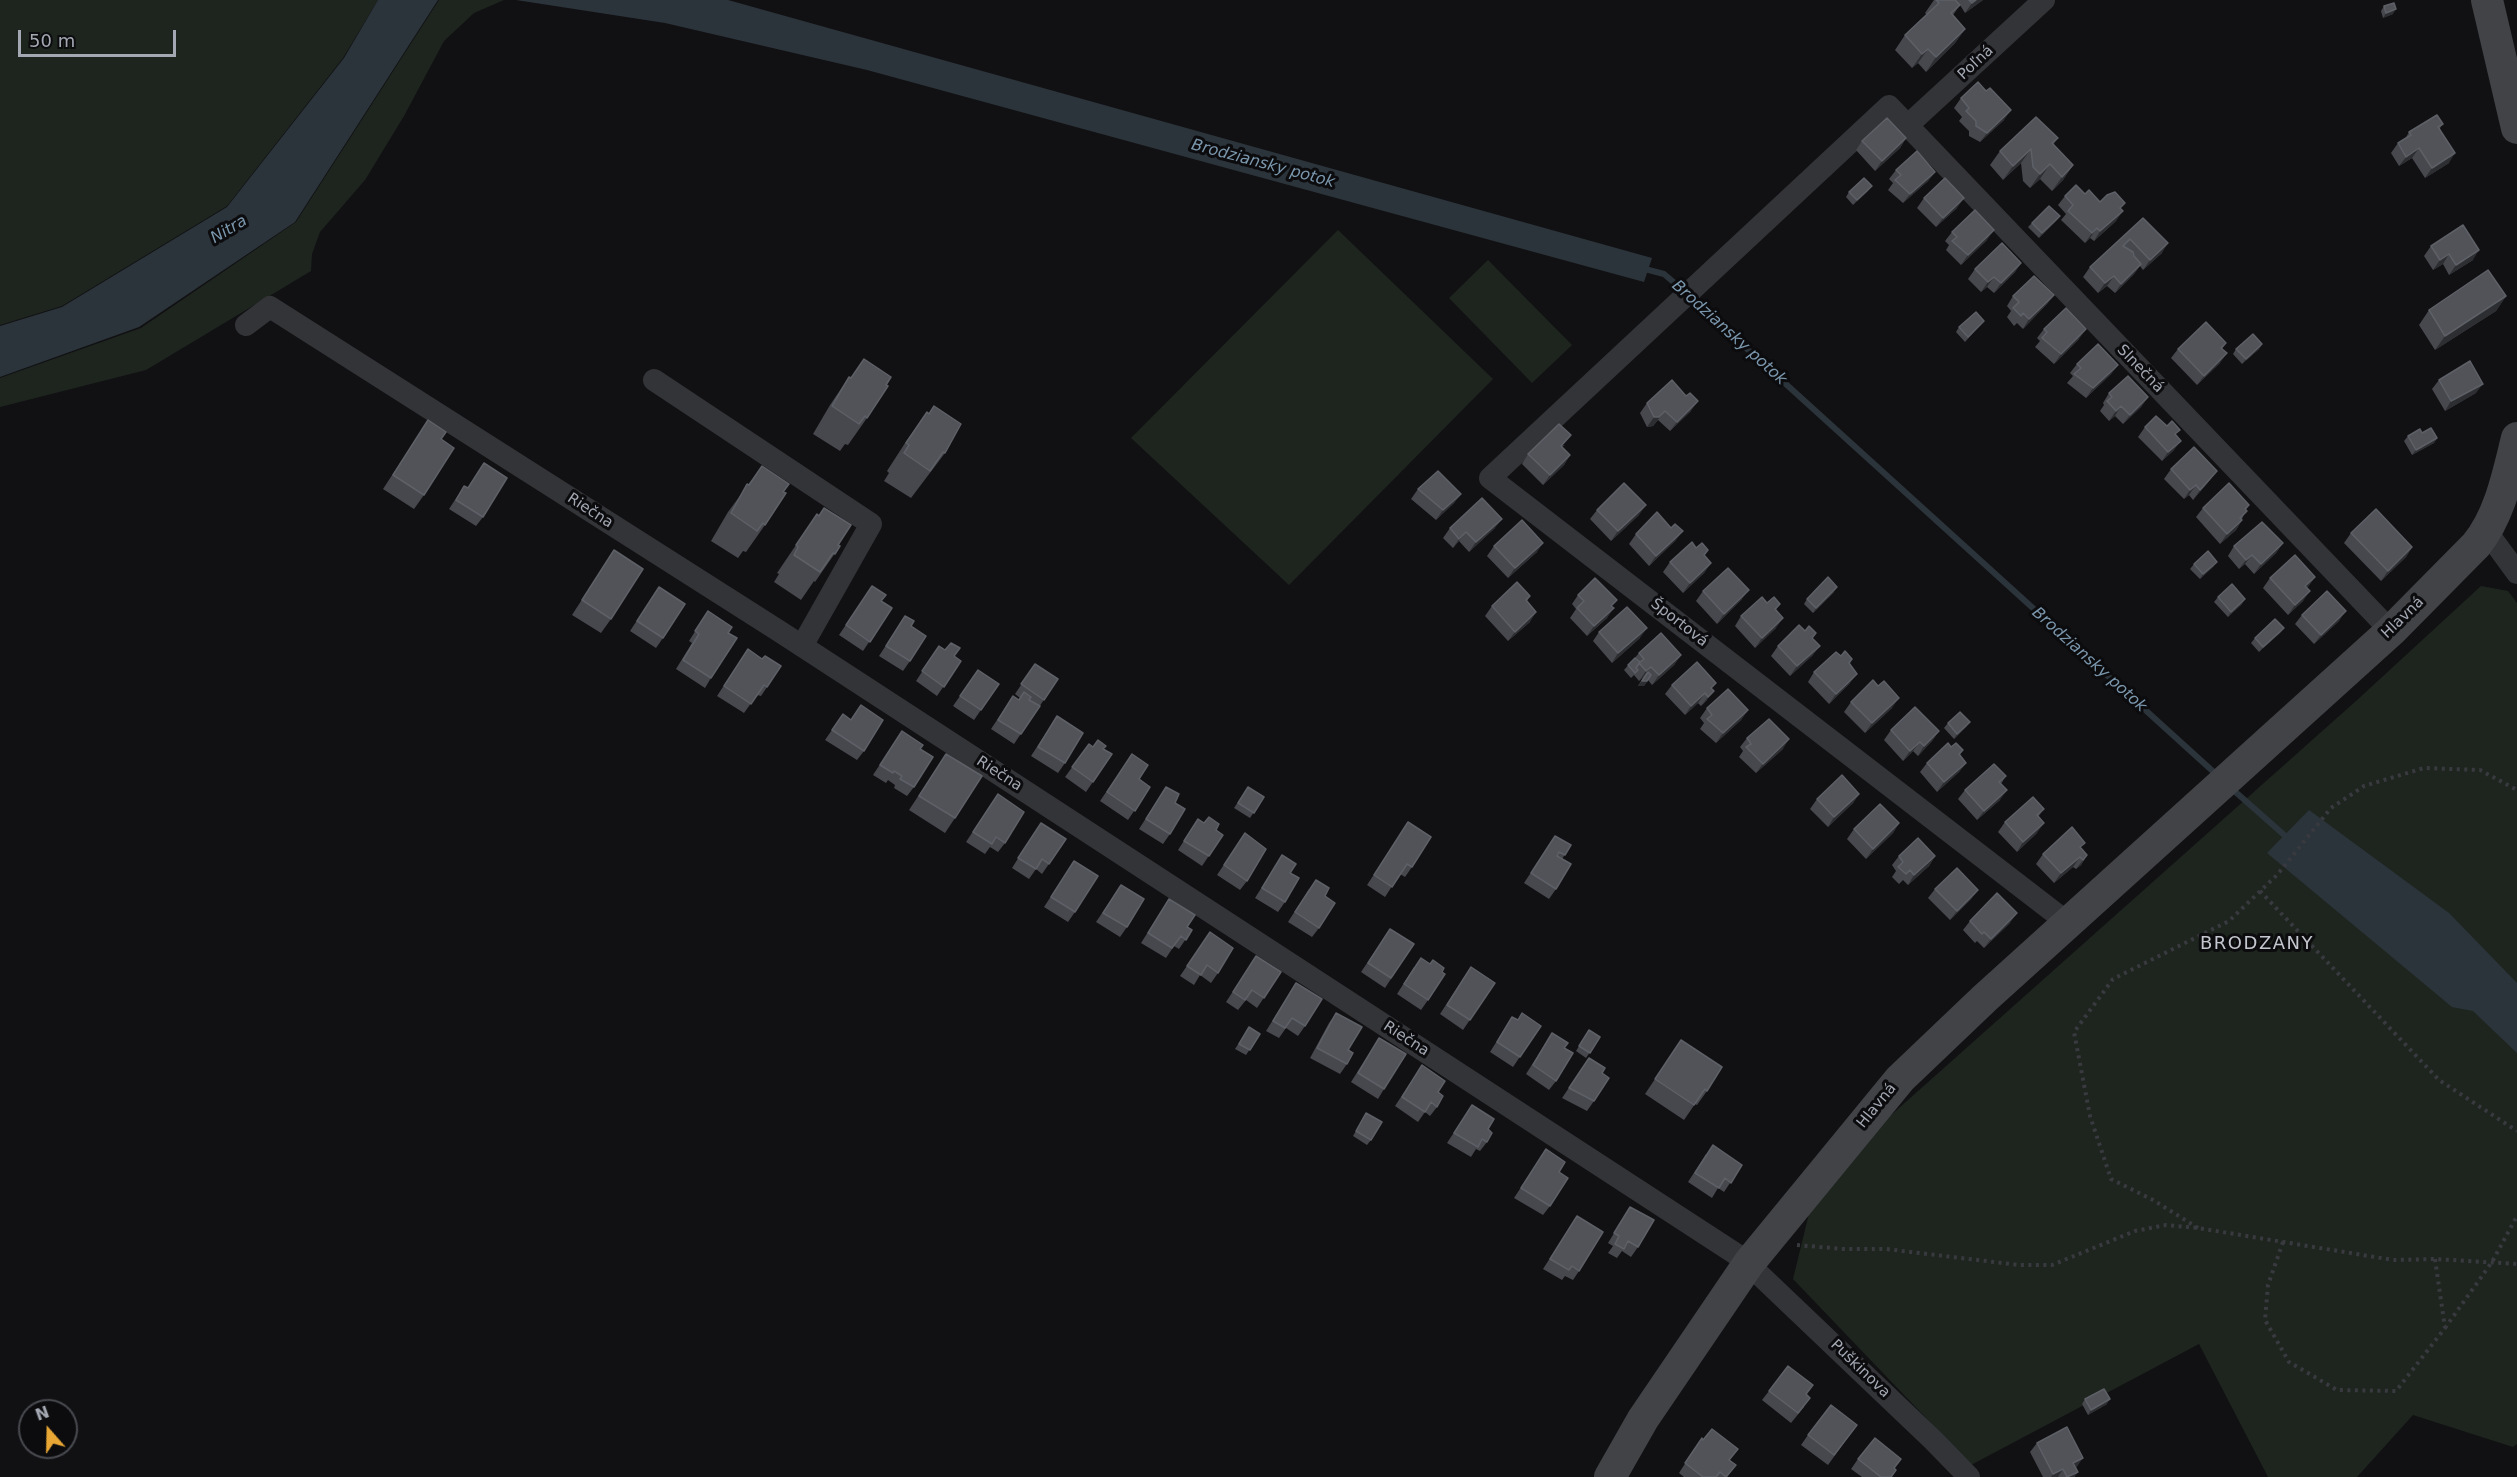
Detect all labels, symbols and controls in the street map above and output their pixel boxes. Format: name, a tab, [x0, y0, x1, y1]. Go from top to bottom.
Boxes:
scale bar	[21, 18, 178, 56]
text: 50 m	[29, 30, 75, 51]
street label: Poľná	[1954, 42, 1998, 84]
water label: Brodziansky potok	[1189, 136, 1337, 192]
water label: Nitra	[207, 212, 251, 248]
water label: Brodziansky potok	[1668, 276, 1790, 390]
street label: Slnečná	[2113, 341, 2167, 397]
street label: Riečna	[564, 490, 616, 532]
street label: Hlavná	[2378, 593, 2428, 643]
street label: Športová	[1647, 595, 1711, 651]
water label: Brodziansky potok	[2028, 603, 2150, 717]
street label: Riečna	[973, 753, 1025, 795]
district label: BRODZANY	[2200, 933, 2314, 955]
street label: Riečna	[1380, 1018, 1432, 1060]
street label: Hlavná	[1854, 1080, 1900, 1132]
street label: Puškinova	[1827, 1336, 1893, 1402]
north arrow	[18, 1399, 78, 1459]
text: N	[33, 1402, 52, 1425]

